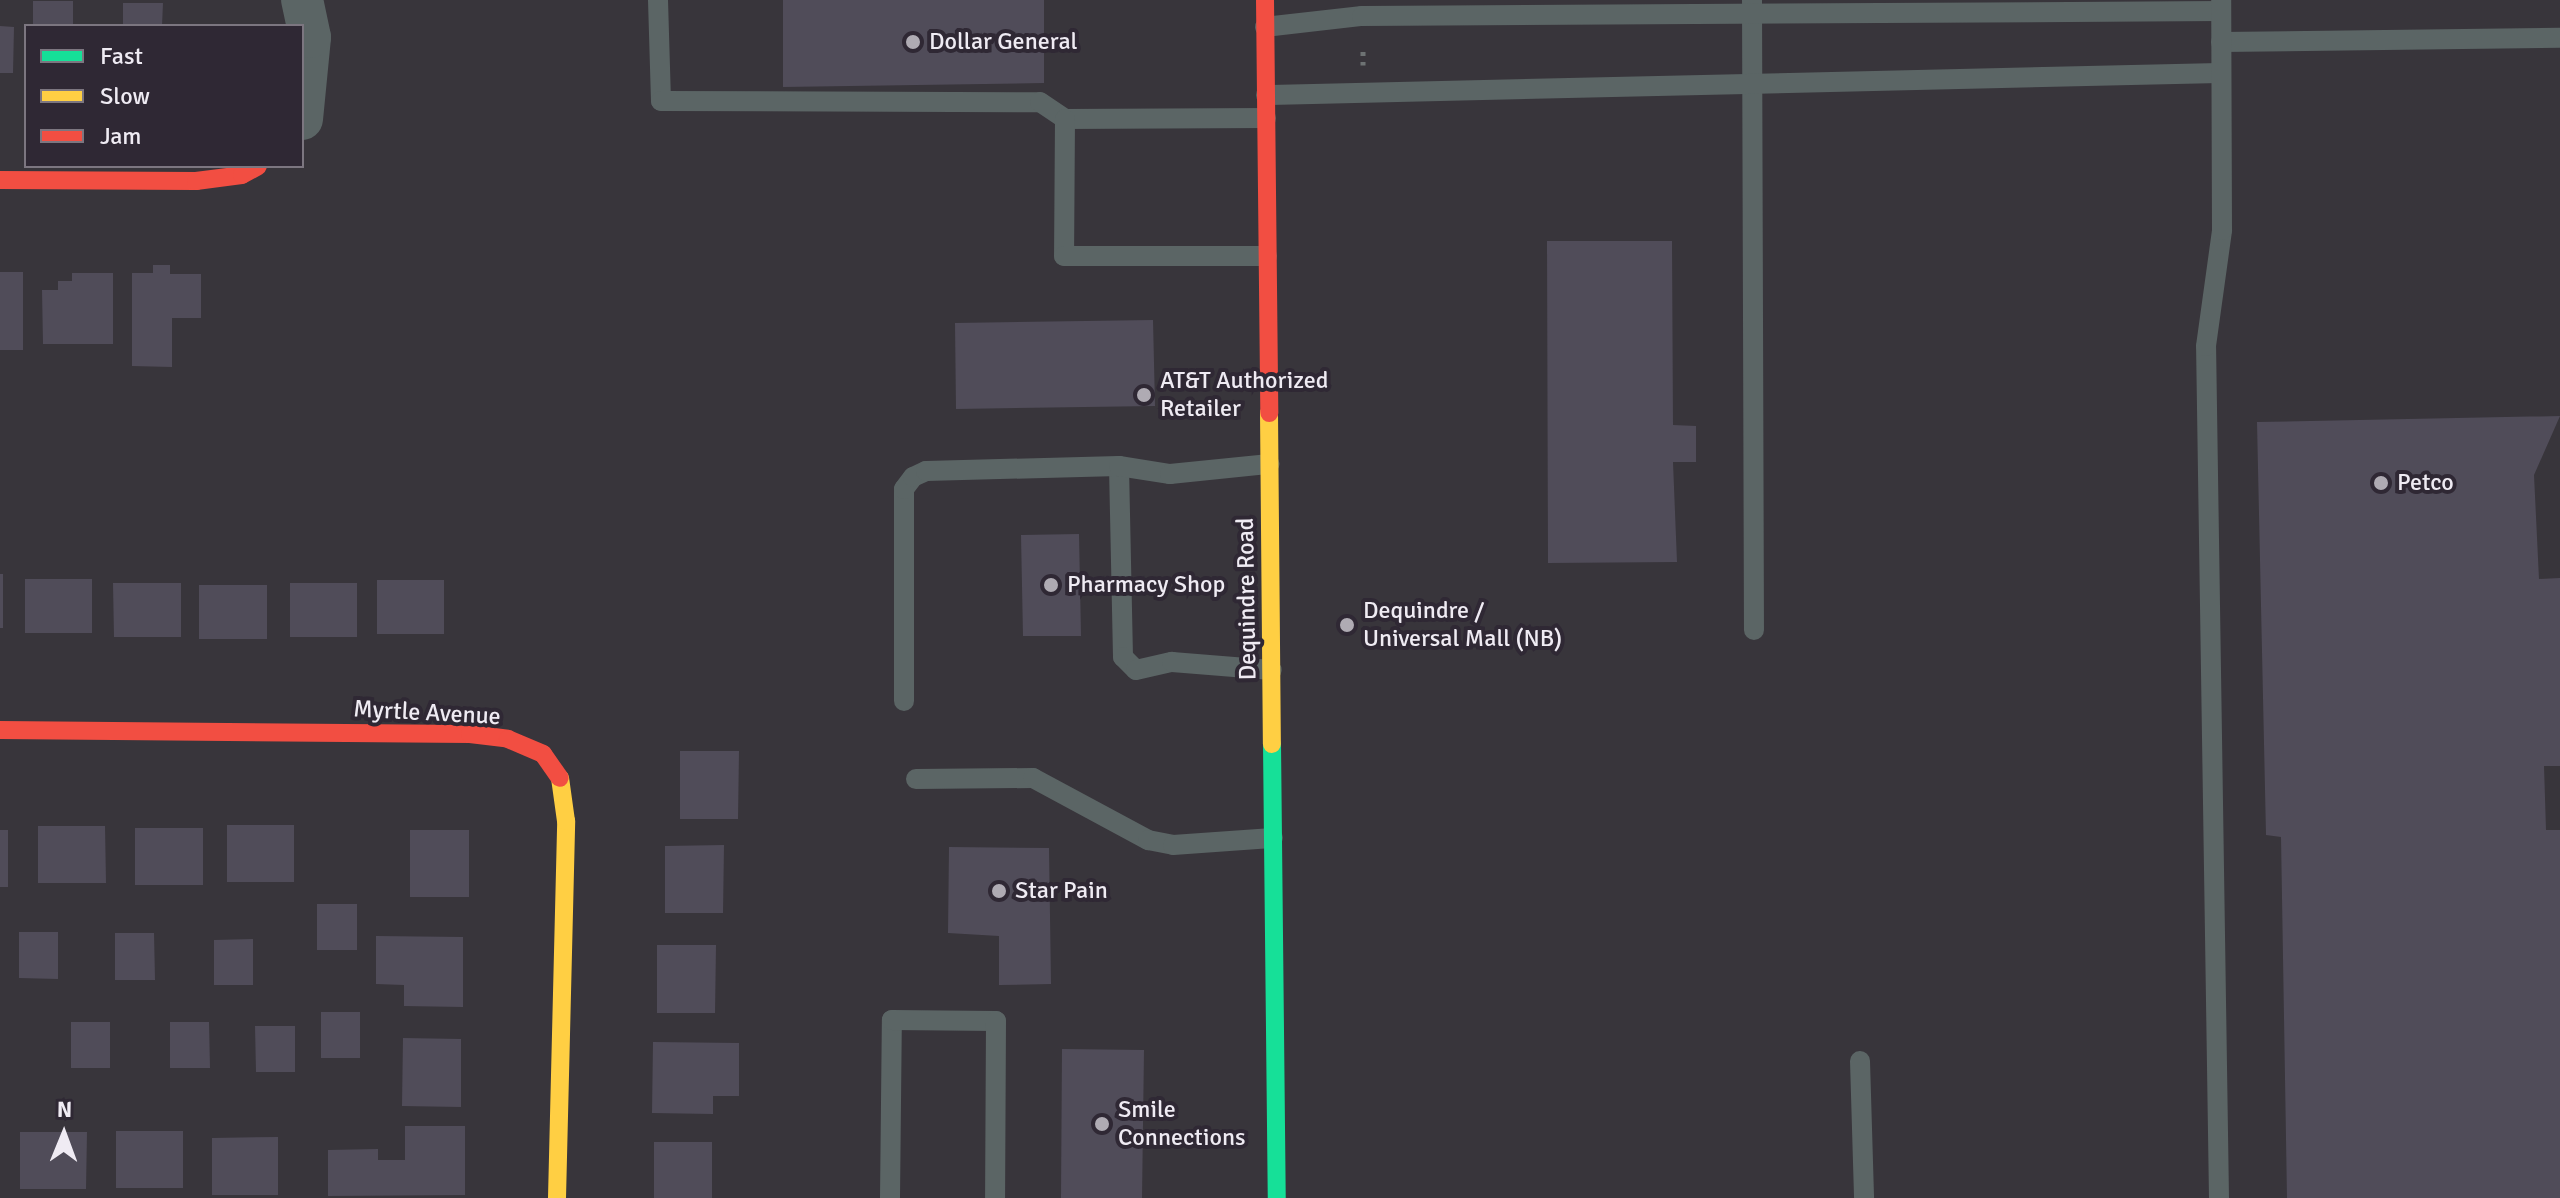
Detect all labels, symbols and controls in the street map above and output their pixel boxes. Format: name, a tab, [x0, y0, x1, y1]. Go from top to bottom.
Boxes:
legend	[24, 24, 304, 168]
place label: Dollar General	[929, 28, 1078, 56]
marker: Dollar General	[904, 33, 922, 51]
text: Fast	[100, 41, 143, 71]
text: Slow	[100, 81, 150, 111]
text: Jam	[100, 121, 141, 151]
place label: AT&T Authorized Retailer	[1160, 367, 1328, 423]
marker: AT&T Authorized Retailer	[1135, 386, 1153, 404]
place label: Petco	[2397, 469, 2454, 497]
marker: Petco	[2372, 474, 2390, 492]
street label: Dequindre Road	[1231, 517, 1263, 681]
place label: Pharmacy Shop	[1067, 571, 1225, 599]
marker: Pharmacy Shop	[1042, 576, 1060, 594]
place label: Dequindre / Universal Mall (NB)	[1363, 597, 1562, 653]
marker: Dequindre / Universal Mall (NB)	[1338, 616, 1356, 634]
street label: Myrtle Avenue	[353, 695, 501, 731]
place label: Star Pain	[1015, 877, 1108, 905]
marker: Star Pain	[990, 882, 1008, 900]
north arrow	[24, 1094, 104, 1174]
text: N	[57, 1096, 72, 1123]
place label: Smile Connections	[1118, 1096, 1245, 1152]
marker: Smile Connections	[1093, 1115, 1111, 1133]

